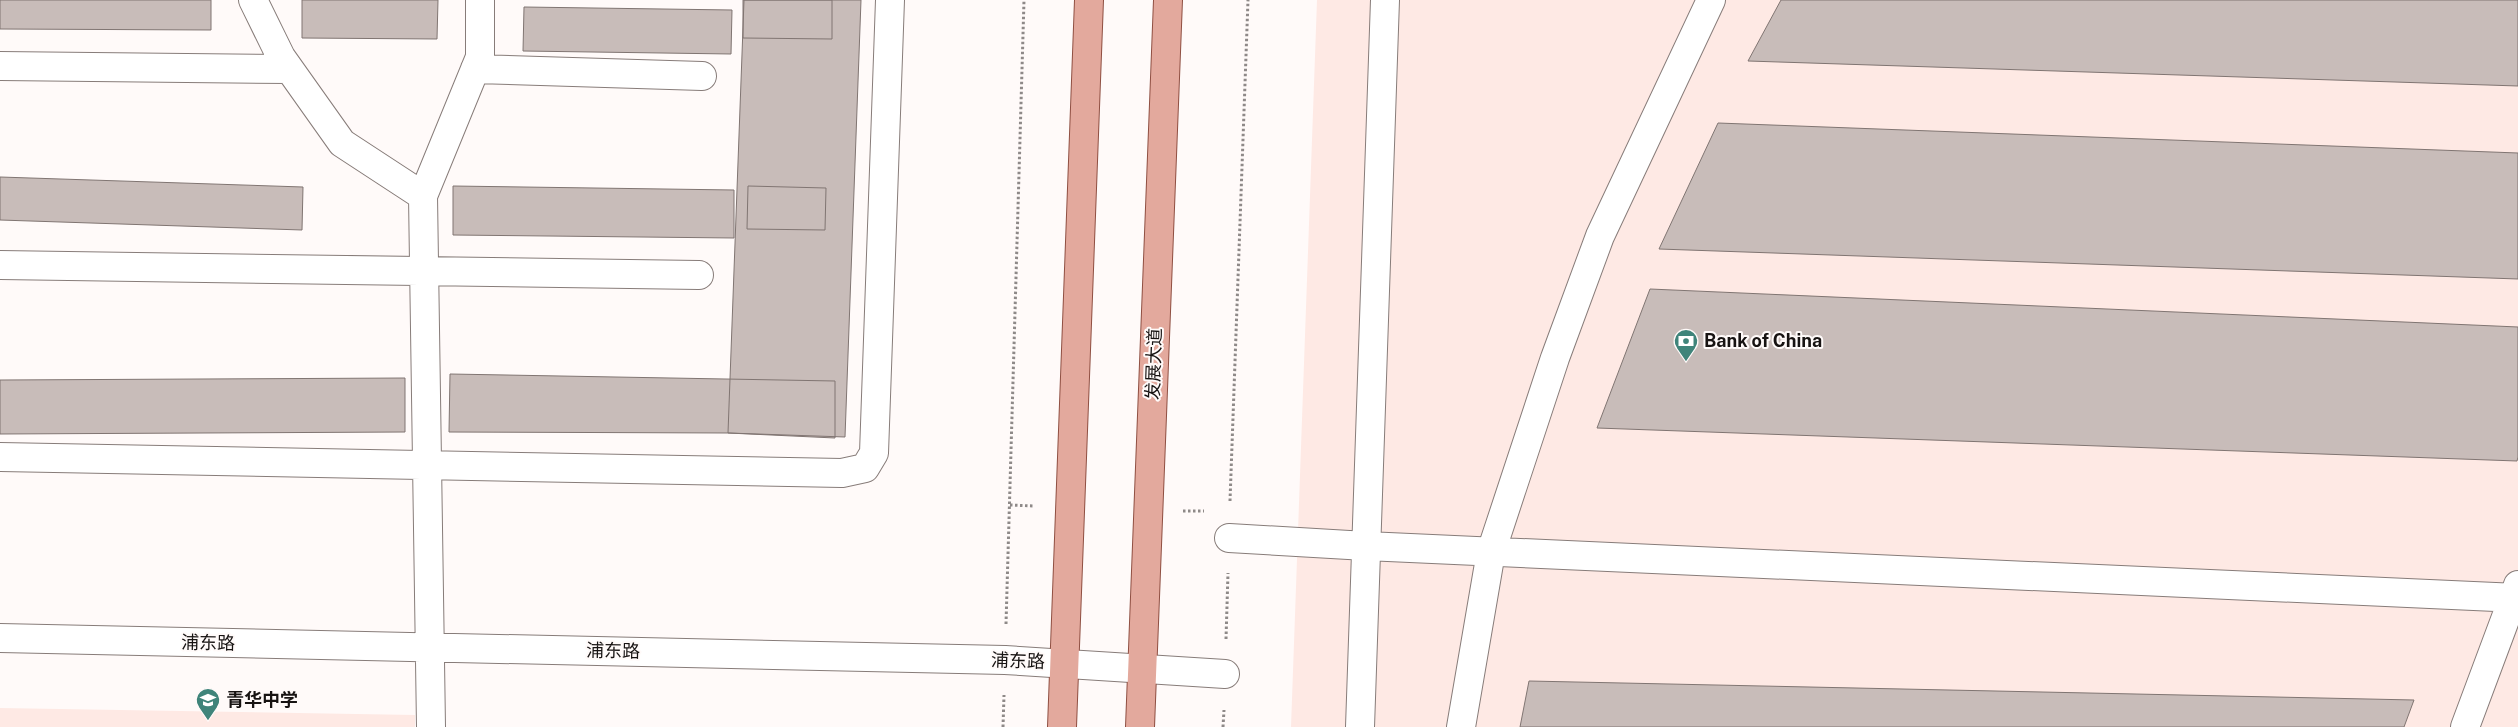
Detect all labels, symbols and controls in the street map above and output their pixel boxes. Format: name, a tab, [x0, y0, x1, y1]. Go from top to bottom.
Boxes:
street label: 发展大道	[1142, 328, 1165, 400]
bank icon: Bank of China	[1673, 328, 1699, 362]
place label: Bank of China	[1704, 330, 1822, 351]
street label: 浦东路	[181, 632, 235, 653]
street label: 浦东路	[586, 640, 640, 661]
street label: 浦东路	[991, 649, 1045, 672]
school or university icon: 青华中学	[195, 687, 221, 721]
place label: 青华中学	[226, 689, 298, 710]

